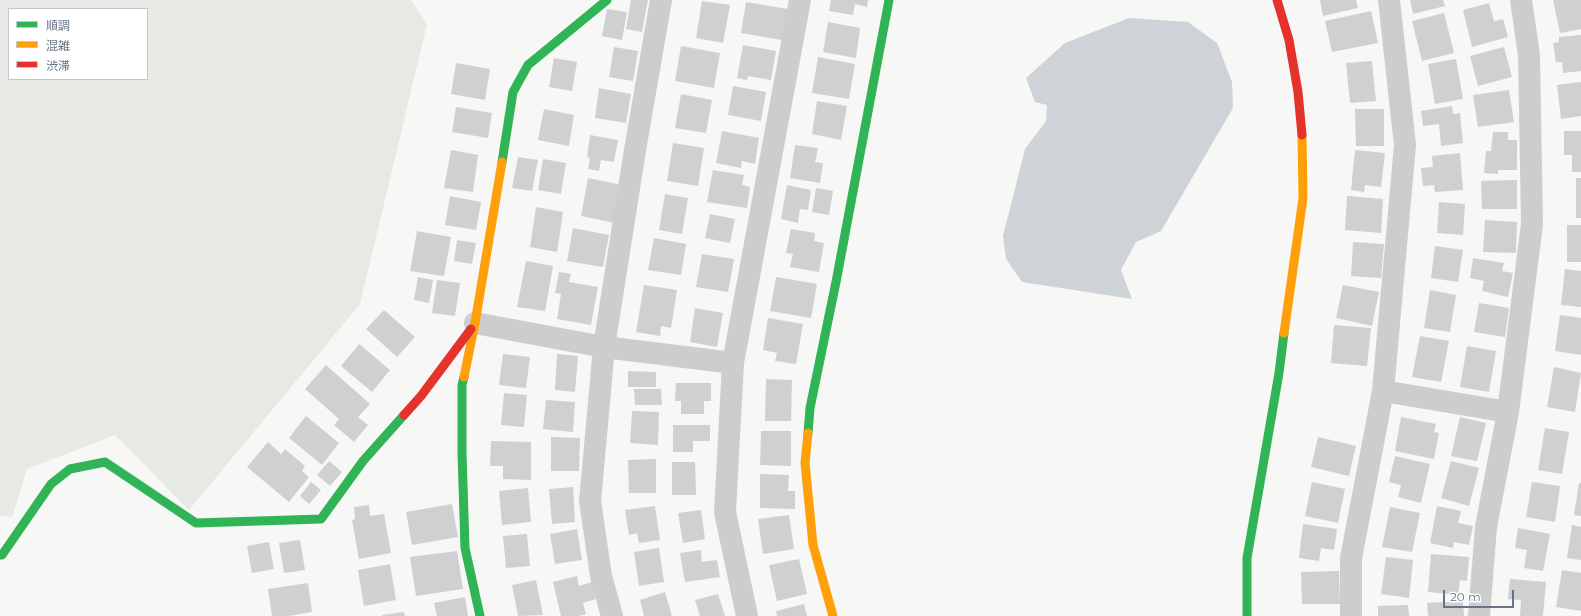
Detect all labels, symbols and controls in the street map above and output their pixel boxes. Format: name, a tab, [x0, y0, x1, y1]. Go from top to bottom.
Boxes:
legend	[8, 8, 148, 80]
text: 順調	[46, 18, 70, 33]
text: 混雑	[46, 38, 70, 53]
text: 渋滞	[46, 58, 70, 73]
scale bar	[1445, 582, 1516, 608]
text: 20 m	[1450, 589, 1481, 604]

